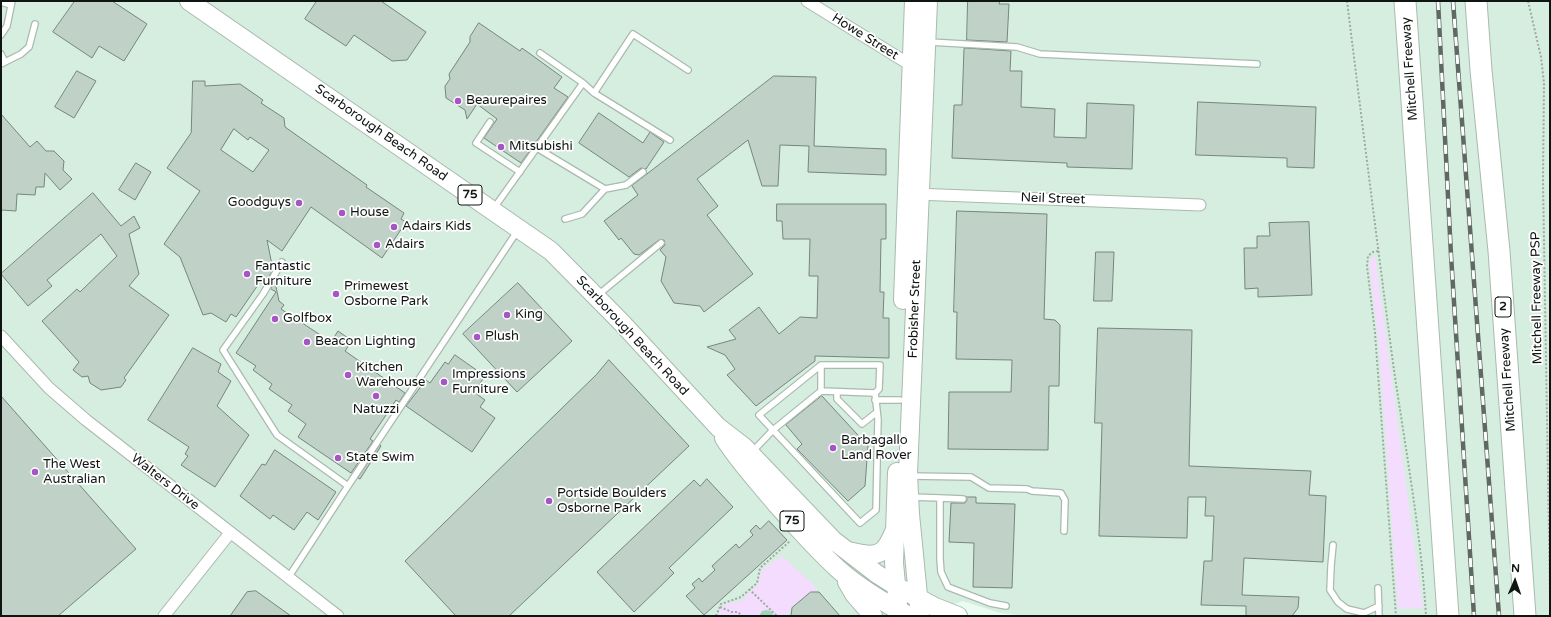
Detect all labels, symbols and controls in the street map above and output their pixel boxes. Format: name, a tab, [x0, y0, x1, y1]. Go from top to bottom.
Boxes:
street label: Howe Street	[829, 10, 901, 64]
street label: Mitchell Freeway	[1399, 17, 1421, 121]
street label: Scarborough Beach Road	[312, 81, 450, 185]
place label: Beaurepaires	[466, 93, 547, 109]
marker: Beaurepaires	[453, 96, 463, 106]
place label: Mitsubishi	[509, 139, 573, 155]
marker: Mitsubishi	[496, 142, 506, 152]
road number: 75	[458, 185, 482, 205]
street label: Neil Street	[1020, 190, 1086, 208]
place label: Goodguys	[228, 195, 291, 211]
marker: Goodguys	[294, 198, 304, 208]
place label: House	[350, 205, 389, 221]
marker: House	[337, 208, 347, 218]
place label: Adairs Kids	[402, 219, 471, 235]
marker: Adairs Kids	[389, 222, 399, 232]
street label: Mitchell Freeway PSP	[1528, 231, 1546, 365]
place label: Adairs	[385, 237, 425, 253]
marker: Adairs	[372, 240, 382, 250]
place label: Fantastic Furniture	[255, 259, 312, 290]
street label: Frobisher Street	[905, 259, 925, 359]
marker: Fantastic Furniture	[242, 269, 252, 279]
street label: Scarborough Beach Road	[572, 273, 692, 399]
place label: Primewest Osborne Park	[344, 279, 428, 310]
marker: Primewest Osborne Park	[331, 289, 341, 299]
road number: 2	[1495, 297, 1511, 317]
place label: King	[515, 307, 543, 323]
marker: King	[502, 310, 512, 320]
place label: Golfbox	[283, 311, 332, 327]
marker: Golfbox	[270, 314, 280, 324]
street label: Mitchell Freeway	[1497, 328, 1519, 432]
place label: Plush	[485, 329, 519, 345]
marker: Plush	[472, 332, 482, 342]
place label: Beacon Lighting	[315, 334, 416, 350]
marker: Beacon Lighting	[302, 337, 312, 347]
place label: Kitchen Warehouse	[356, 360, 425, 391]
place label: Impressions Furniture	[452, 367, 526, 398]
marker: Kitchen Warehouse	[343, 370, 353, 380]
marker: Impressions Furniture	[439, 377, 449, 387]
marker: Natuzzi	[371, 391, 381, 401]
place label: Natuzzi	[353, 402, 399, 418]
place label: Barbagallo Land Rover	[841, 433, 911, 464]
marker: Barbagallo Land Rover	[828, 443, 838, 453]
place label: State Swim	[346, 450, 415, 466]
street label: Walters Drive	[128, 451, 202, 513]
marker: State Swim	[333, 453, 343, 463]
place label: The West Australian	[43, 457, 106, 488]
marker: The West Australian	[30, 467, 40, 477]
place label: Portside Boulders Osborne Park	[557, 486, 667, 517]
marker: Portside Boulders Osborne Park	[544, 496, 554, 506]
road number: 75	[780, 511, 804, 531]
north arrow	[1495, 561, 1535, 601]
text: N	[1511, 562, 1520, 575]

